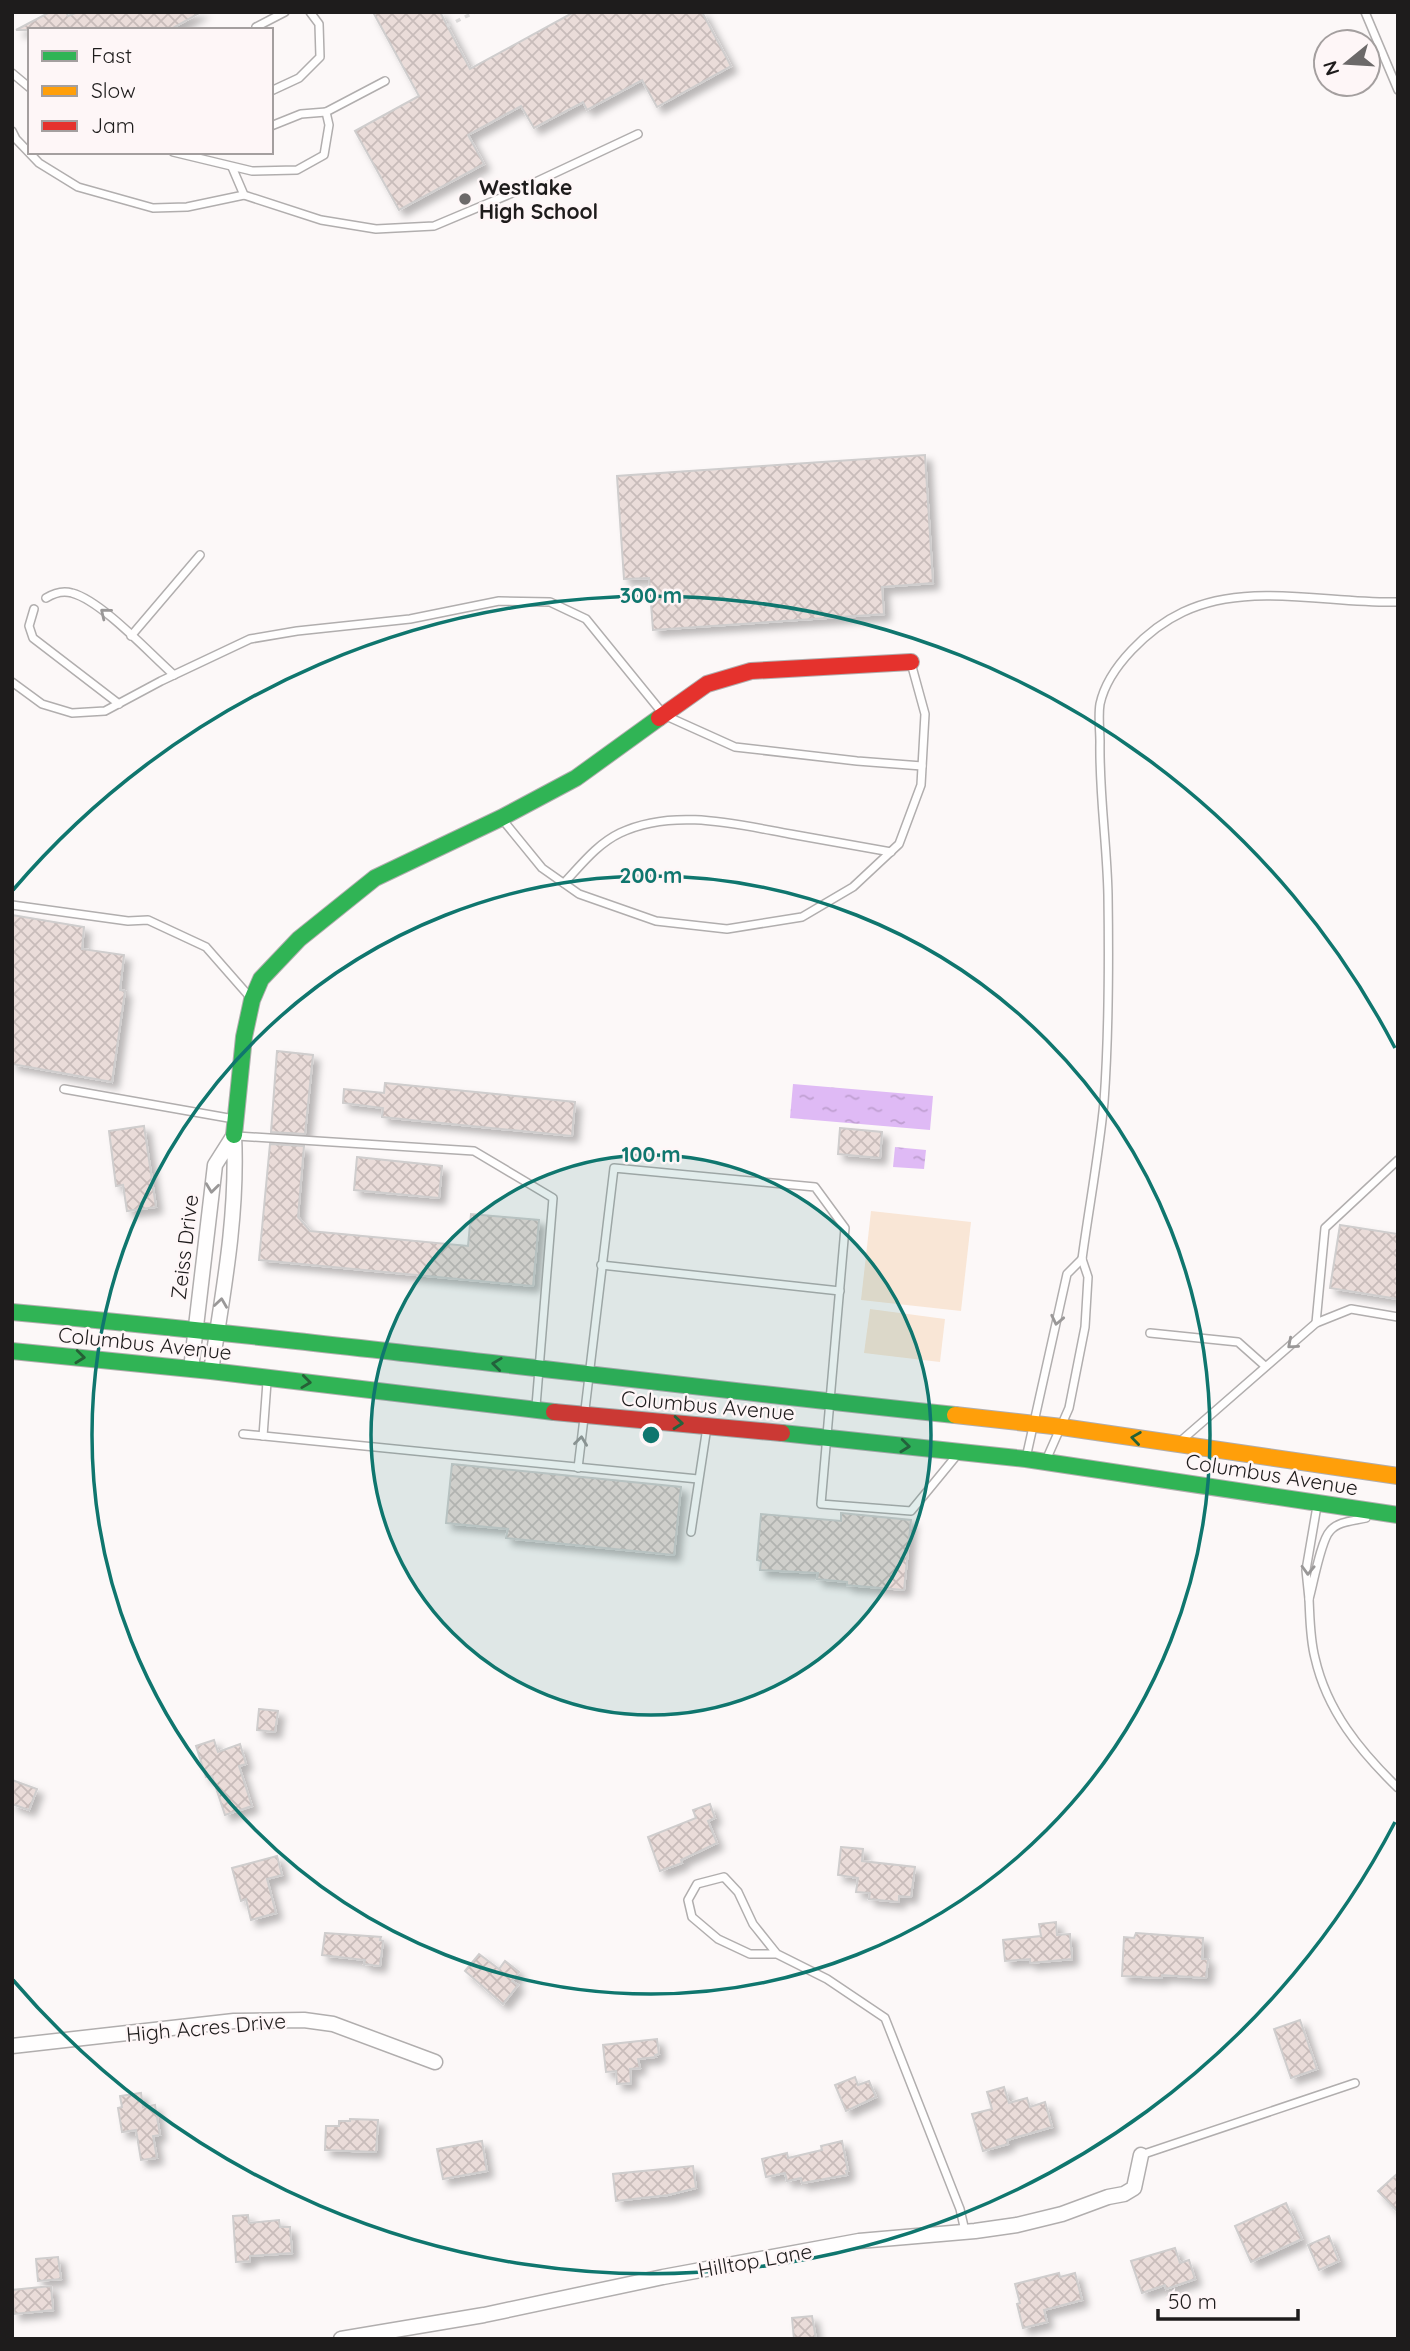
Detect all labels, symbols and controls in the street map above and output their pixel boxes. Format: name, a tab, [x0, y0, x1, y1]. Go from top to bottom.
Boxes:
legend	[28, 28, 273, 154]
north arrow	[1312, 28, 1382, 98]
text: Fast	[91, 42, 132, 68]
text: N	[1317, 58, 1344, 79]
text: Slow	[91, 77, 136, 103]
text: Jam	[91, 112, 135, 138]
place label: Westlake High School	[479, 174, 598, 224]
marker: Westlake High School	[457, 191, 473, 207]
text: 300 m	[620, 582, 682, 608]
one-way arrow	[100, 609, 113, 621]
text: 200 m	[620, 862, 682, 888]
text: 100 m	[621, 1141, 681, 1167]
one-way arrow	[204, 1182, 219, 1194]
street label: Zeiss Drive	[165, 1193, 203, 1301]
one-way arrow	[214, 1298, 229, 1309]
one-way arrow	[1050, 1314, 1065, 1326]
street label: Columbus Avenue	[57, 1321, 233, 1365]
one-way arrow	[1287, 1336, 1300, 1348]
one-way arrow	[74, 1349, 86, 1364]
one-way arrow	[491, 1357, 502, 1372]
one-way arrow	[300, 1375, 312, 1390]
street label: Columbus Avenue	[620, 1384, 796, 1426]
one-way arrow	[673, 1415, 684, 1430]
centre of rings	[639, 1423, 663, 1447]
one-way arrow	[1130, 1431, 1142, 1446]
one-way arrow	[573, 1435, 588, 1447]
one-way arrow	[900, 1438, 911, 1453]
street label: Columbus Avenue	[1184, 1448, 1360, 1500]
one-way arrow	[1300, 1564, 1315, 1575]
street label: High Acres Drive	[125, 2007, 287, 2047]
street label: Hilltop Lane	[696, 2237, 814, 2283]
scale bar	[1158, 2278, 1298, 2322]
text: 50 m	[1168, 2288, 1217, 2314]

